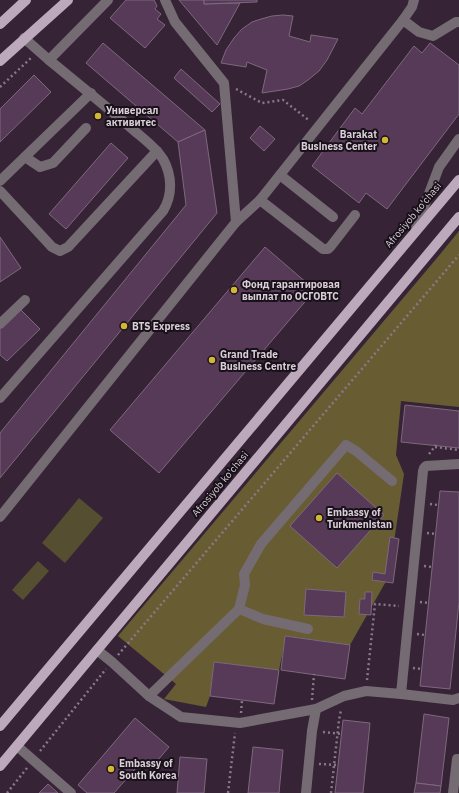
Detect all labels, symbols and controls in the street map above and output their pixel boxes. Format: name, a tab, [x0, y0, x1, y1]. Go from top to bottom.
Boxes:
place label: Универсал активитес	[106, 104, 158, 129]
marker: Универсал активитес	[93, 111, 103, 121]
place label: Barakat Business Center	[301, 128, 377, 153]
marker: Barakat Business Center	[380, 135, 390, 145]
street label: Afrosiyob ko'chasi	[382, 180, 444, 250]
place label: Фонд гарантировая выплат по ОСГОВТС	[242, 278, 340, 303]
marker: Фонд гарантировая выплат по ОСГОВТС	[229, 285, 239, 295]
place label: BTS Express	[132, 320, 190, 333]
marker: BTS Express	[119, 321, 129, 331]
place label: Grand Trade Business Centre	[220, 348, 296, 373]
marker: Grand Trade Business Centre	[207, 355, 217, 365]
street label: Afrosiyob ko'chasi	[189, 449, 251, 519]
place label: Embassy of Turkmenistan	[327, 506, 392, 531]
marker: Embassy of Turkmenistan	[314, 513, 324, 523]
place label: Embassy of South Korea	[119, 757, 177, 782]
marker: Embassy of South Korea	[106, 764, 116, 774]

